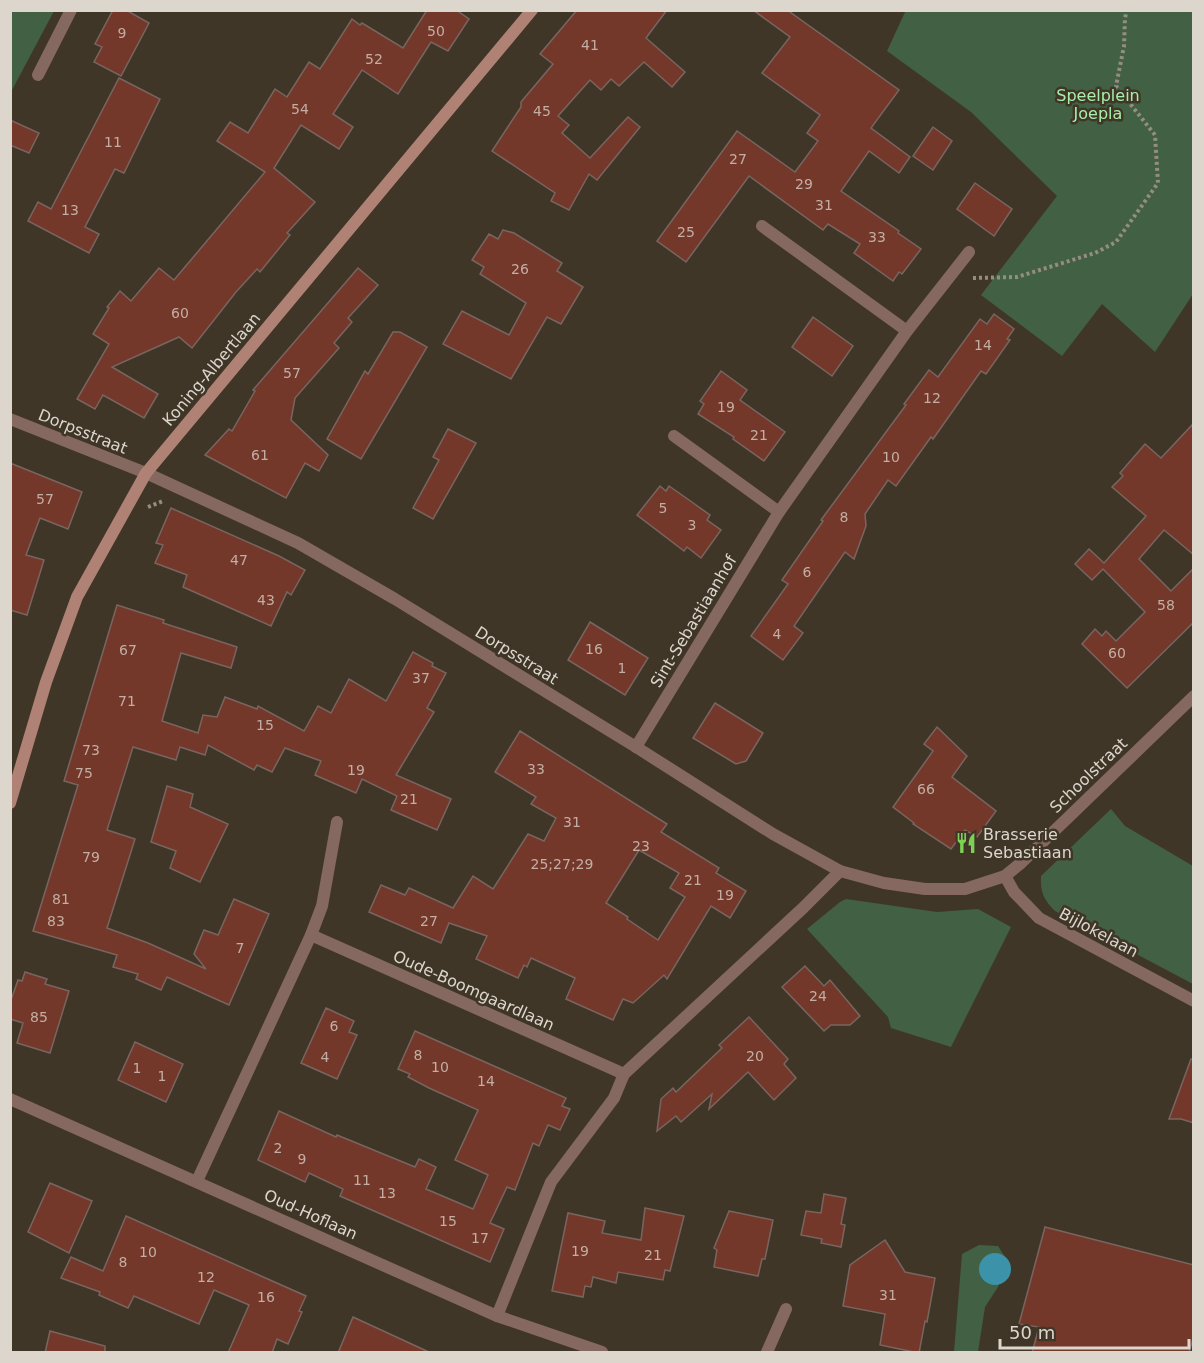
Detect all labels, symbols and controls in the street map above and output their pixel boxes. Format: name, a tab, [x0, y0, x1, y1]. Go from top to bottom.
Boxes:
house number: 50	[427, 23, 445, 39]
house number: 9	[118, 25, 126, 41]
house number: 41	[581, 37, 599, 53]
house number: 52	[365, 51, 383, 67]
park label: Speelplein Joepla	[1056, 86, 1140, 123]
house number: 54	[291, 101, 309, 117]
house number: 45	[533, 103, 551, 119]
house number: 11	[104, 134, 122, 150]
house number: 27	[729, 151, 747, 167]
house number: 29	[795, 176, 813, 192]
house number: 31	[815, 197, 833, 213]
house number: 13	[61, 202, 79, 218]
house number: 25	[677, 224, 695, 240]
house number: 33	[868, 229, 886, 245]
house number: 26	[511, 261, 529, 277]
house number: 60	[171, 305, 189, 321]
street label: Koning-Albertlaan	[158, 309, 264, 430]
house number: 14	[974, 337, 992, 353]
house number: 57	[283, 365, 301, 381]
house number: 12	[923, 390, 941, 406]
house number: 19	[717, 399, 735, 415]
street label: Dorpsstraat	[36, 405, 130, 458]
house number: 21	[750, 427, 768, 443]
house number: 61	[251, 447, 269, 463]
house number: 10	[882, 449, 900, 465]
house number: 57	[36, 491, 54, 507]
house number: 5	[659, 500, 667, 516]
house number: 8	[840, 509, 848, 525]
house number: 3	[688, 517, 696, 533]
street label: Sint-Sebastiaanhof	[646, 551, 741, 691]
house number: 47	[230, 552, 248, 568]
house number: 6	[803, 564, 812, 580]
house number: 43	[257, 592, 275, 608]
house number: 58	[1157, 597, 1175, 613]
street label: Dorpsstraat	[472, 622, 562, 688]
house number: 4	[773, 626, 782, 642]
house number: 16	[585, 641, 603, 657]
house number: 67	[119, 642, 137, 658]
house number: 60	[1108, 645, 1126, 661]
house number: 1	[618, 660, 626, 676]
house number: 37	[412, 670, 430, 686]
house number: 71	[118, 693, 136, 709]
house number: 15	[256, 717, 274, 733]
street label: Schoolstraat	[1046, 734, 1131, 817]
house number: 73	[82, 742, 100, 758]
house number: 33	[527, 761, 545, 777]
house number: 19	[347, 762, 365, 778]
house number: 75	[75, 765, 93, 781]
house number: 66	[917, 781, 935, 797]
house number: 21	[400, 791, 418, 807]
house number: 31	[563, 814, 581, 830]
place label: Brasserie Sebastiaan	[983, 825, 1072, 862]
restaurant icon: Brasserie Sebastiaan	[954, 831, 978, 855]
house number: 23	[632, 838, 650, 854]
house number: 79	[82, 849, 100, 865]
house number: 25;27;29	[531, 856, 593, 872]
house number: 21	[684, 872, 702, 888]
house number: 19	[716, 887, 734, 903]
house number: 81	[52, 891, 70, 907]
street label: Bijlokelaan	[1056, 904, 1142, 961]
house number: 83	[47, 913, 65, 929]
house number: 27	[420, 913, 438, 929]
house number: 7	[236, 940, 244, 956]
street label: Oude-Boomgaardlaan	[390, 946, 557, 1035]
house number: 24	[809, 988, 827, 1004]
house number: 85	[30, 1009, 48, 1025]
house number: 6	[330, 1018, 339, 1034]
house number: 8	[414, 1047, 422, 1063]
house number: 20	[746, 1048, 764, 1064]
house number: 4	[321, 1049, 330, 1065]
house number: 10	[431, 1059, 449, 1075]
house number: 1	[133, 1060, 141, 1076]
house number: 1	[158, 1068, 166, 1084]
house number: 14	[477, 1073, 495, 1089]
house number: 2	[274, 1140, 282, 1156]
house number: 9	[298, 1151, 306, 1167]
house number: 11	[353, 1172, 371, 1188]
street label: Oud-Hoflaan	[261, 1185, 360, 1244]
house number: 13	[378, 1185, 396, 1201]
house number: 15	[439, 1213, 457, 1229]
house number: 17	[471, 1230, 489, 1246]
house number: 19	[571, 1243, 589, 1259]
house number: 10	[139, 1244, 157, 1260]
house number: 21	[644, 1247, 662, 1263]
house number: 8	[119, 1254, 127, 1270]
house number: 12	[197, 1269, 215, 1285]
house number: 31	[879, 1287, 897, 1303]
house number: 16	[257, 1289, 275, 1305]
scale bar	[1000, 1312, 1189, 1350]
text: 50 m	[1009, 1322, 1055, 1343]

